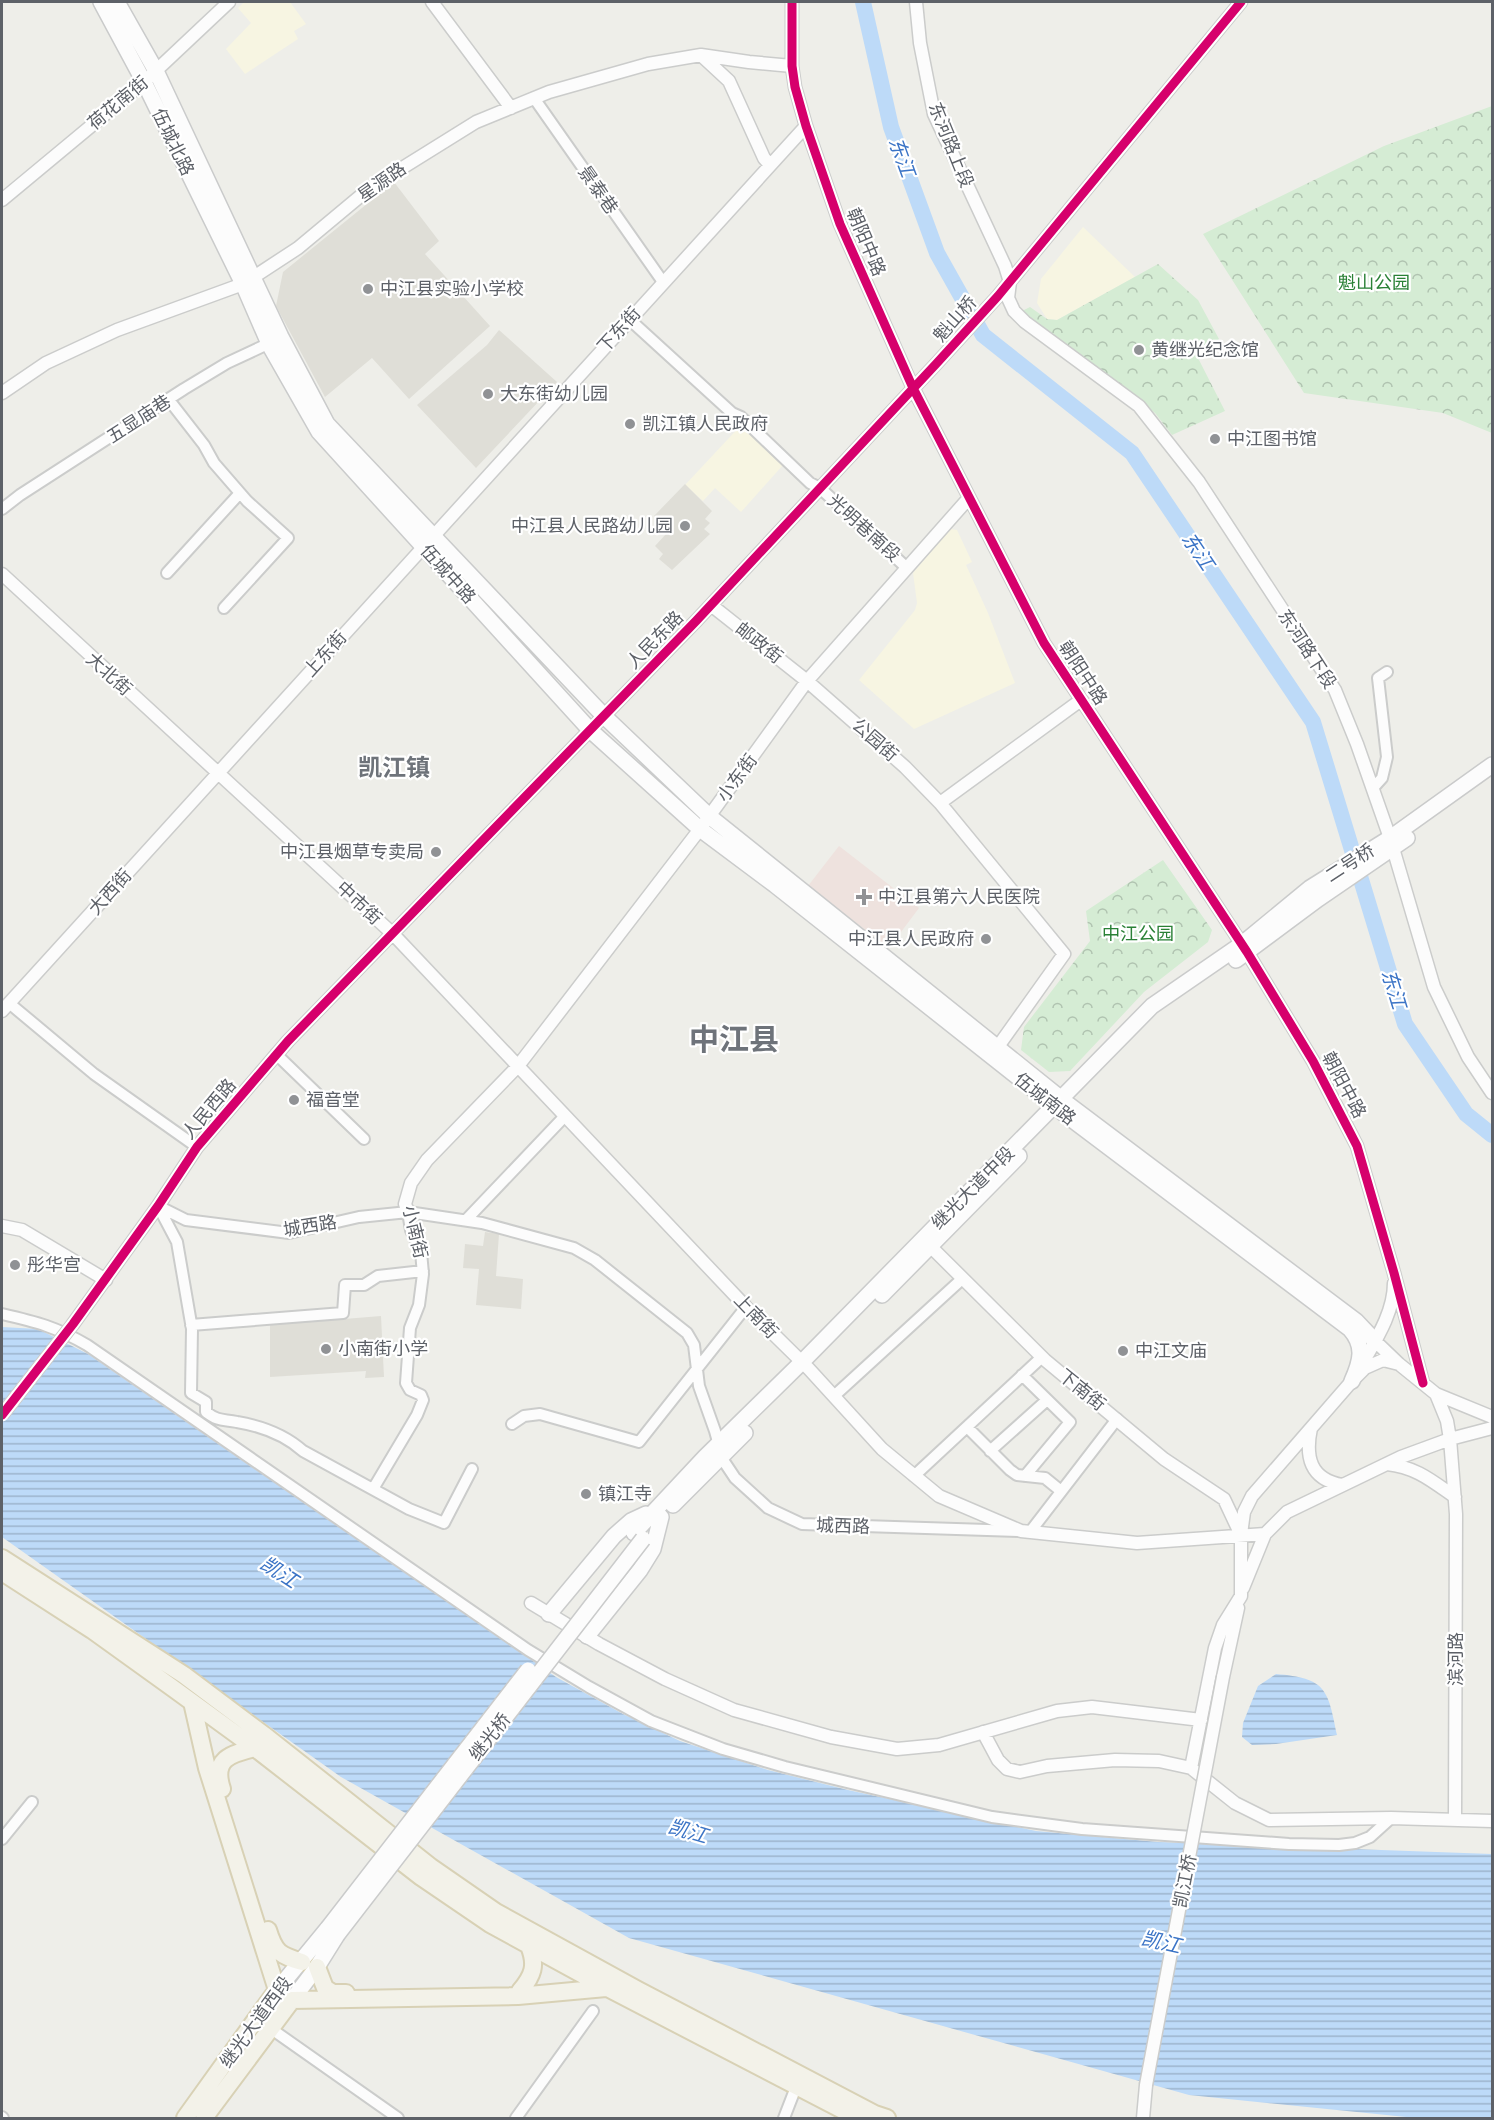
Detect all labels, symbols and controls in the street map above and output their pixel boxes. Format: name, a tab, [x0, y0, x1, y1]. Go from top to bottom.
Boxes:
street label: 荷花南街	[83, 71, 152, 134]
street label: 东河路上段	[925, 99, 979, 190]
street label: 伍城北路	[148, 104, 200, 179]
water label: 东江	[885, 134, 922, 181]
street label: 星源路	[353, 157, 410, 206]
street label: 景泰巷	[574, 161, 623, 218]
street label: 朝阳中路	[843, 204, 891, 279]
park label: 魁山公园	[1338, 271, 1410, 293]
place label: 中江县实验小学校	[380, 277, 524, 299]
marker: 中江县实验小学校	[361, 282, 375, 296]
street label: 魁山桥	[928, 291, 980, 346]
street label: 下东街	[592, 302, 644, 357]
place label: 黄继光纪念馆	[1151, 338, 1259, 360]
marker: 黄继光纪念馆	[1132, 343, 1146, 357]
place label: 大东街幼儿园	[500, 382, 608, 404]
marker: 大东街幼儿园	[481, 387, 495, 401]
street label: 五显庙巷	[102, 389, 175, 447]
place label: 凯江镇人民政府	[642, 412, 768, 434]
marker: 凯江镇人民政府	[623, 417, 637, 431]
place label: 中江图书馆	[1227, 427, 1317, 449]
marker: 中江图书馆	[1208, 432, 1222, 446]
street label: 光明巷南段	[824, 489, 905, 566]
place label: 中江县人民路幼儿园	[511, 514, 673, 536]
marker: 中江县人民路幼儿园	[678, 519, 692, 533]
water label: 东江	[1178, 527, 1221, 575]
street label: 伍城中路	[416, 539, 481, 607]
street label: 东河路下段	[1274, 605, 1342, 692]
street label: 人民东路	[621, 606, 687, 673]
street label: 邮政街	[732, 617, 788, 668]
street label: 上东街	[298, 626, 350, 681]
street label: 朝阳中路	[1055, 636, 1113, 709]
street label: 大北街	[82, 647, 137, 699]
street label: 公园街	[848, 713, 903, 765]
street label: 小东街	[711, 749, 761, 806]
district label: 凯江镇	[358, 752, 430, 781]
street label: 二号桥	[1321, 838, 1378, 886]
place label: 中江县烟草专卖局	[280, 840, 424, 862]
marker: 中江县烟草专卖局	[429, 845, 443, 859]
street label: 大西街	[83, 864, 135, 919]
street label: 中市街	[332, 876, 387, 929]
place label: 中江县第六人民医院	[878, 885, 1040, 907]
marker: 中江县第六人民医院	[855, 888, 873, 906]
park label: 中江公园	[1102, 922, 1174, 944]
place label: 中江县人民政府	[848, 927, 974, 949]
marker: 中江县人民政府	[979, 932, 993, 946]
water label: 东江	[1378, 966, 1413, 1013]
district label: 中江县	[689, 1020, 779, 1056]
street label: 朝阳中路	[1318, 1048, 1371, 1121]
street label: 伍城南路	[1010, 1067, 1081, 1129]
street label: 人民西路	[177, 1074, 240, 1143]
place label: 福音堂	[306, 1088, 360, 1110]
marker: 福音堂	[287, 1093, 301, 1107]
street label: 继光大道中段	[926, 1141, 1018, 1233]
street label: 小南街	[399, 1203, 433, 1261]
street label: 城西路	[281, 1210, 338, 1240]
place label: 彤华宫	[27, 1253, 81, 1275]
marker: 彤华宫	[8, 1258, 22, 1272]
street label: 上南街	[730, 1288, 783, 1342]
place label: 小南街小学	[338, 1337, 428, 1359]
place label: 中江文庙	[1135, 1339, 1207, 1361]
marker: 小南街小学	[319, 1342, 333, 1356]
marker: 中江文庙	[1116, 1344, 1130, 1358]
street label: 下南街	[1055, 1364, 1111, 1415]
place label: 镇江寺	[598, 1482, 652, 1504]
marker: 镇江寺	[579, 1487, 593, 1501]
street label: 城西路	[816, 1513, 870, 1537]
water label: 凯江	[256, 1550, 305, 1593]
street label: 滨河路	[1444, 1632, 1466, 1686]
street label: 继光桥	[464, 1708, 515, 1764]
water label: 凯江	[666, 1813, 713, 1848]
street label: 凯江桥	[1168, 1852, 1200, 1909]
water label: 凯江	[1139, 1925, 1185, 1958]
street label: 继光大道西段	[215, 1971, 296, 2072]

